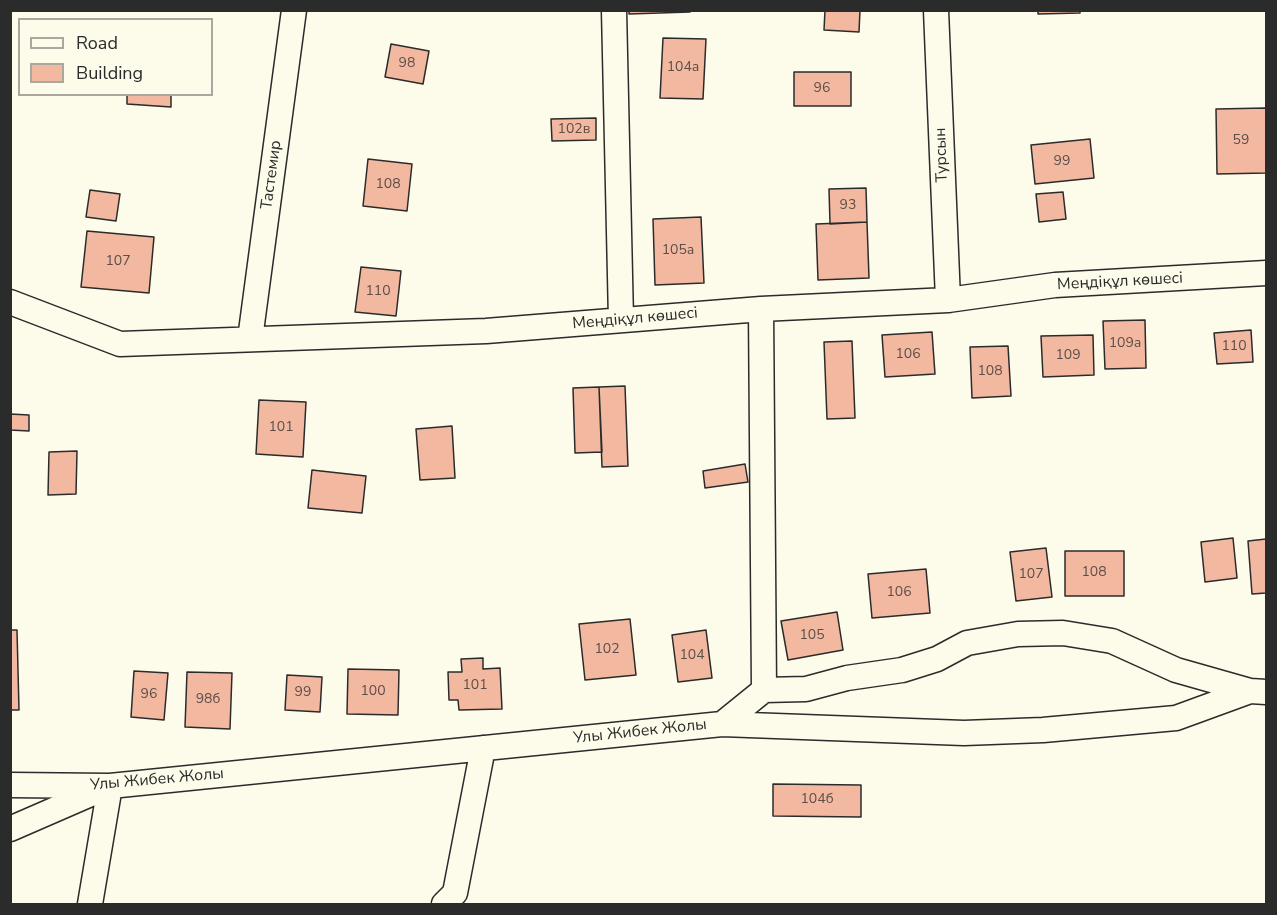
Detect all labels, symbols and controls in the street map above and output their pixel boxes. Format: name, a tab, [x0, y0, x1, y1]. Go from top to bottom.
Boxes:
legend	[18, 18, 213, 96]
text: Road	[76, 31, 118, 55]
house number: 98	[399, 56, 415, 72]
house number: 104а	[667, 60, 699, 76]
text: Building	[76, 61, 143, 85]
house number: 96	[814, 81, 830, 97]
house number: 102в	[558, 122, 590, 138]
street label: Турсын	[931, 127, 953, 183]
house number: 59	[1233, 133, 1249, 149]
street label: Тастемир	[258, 139, 286, 211]
house number: 99	[1054, 154, 1070, 170]
house number: 108	[375, 177, 401, 193]
house number: 93	[840, 198, 856, 214]
house number: 105а	[662, 243, 694, 259]
house number: 107	[105, 254, 131, 270]
street label: Меңдіқұл көшесі	[1057, 269, 1183, 295]
house number: 110	[365, 284, 391, 300]
street label: Меңдіқұл көшесі	[571, 304, 699, 334]
house number: 109а	[1109, 336, 1141, 352]
house number: 110	[1221, 339, 1247, 355]
house number: 106	[895, 347, 921, 363]
house number: 109	[1055, 348, 1081, 364]
house number: 108	[977, 364, 1003, 380]
house number: 101	[268, 420, 294, 436]
house number: 108	[1081, 565, 1107, 581]
house number: 107	[1018, 567, 1044, 583]
house number: 106	[886, 585, 912, 601]
house number: 105	[799, 628, 825, 644]
house number: 102	[594, 642, 620, 658]
house number: 104	[679, 648, 705, 664]
house number: 101	[462, 678, 488, 694]
house number: 100	[360, 684, 386, 700]
house number: 99	[295, 685, 311, 701]
house number: 96	[141, 687, 157, 703]
house number: 98б	[196, 692, 220, 708]
street label: Улы Жибек Жолы	[572, 715, 708, 749]
street label: Улы Жибек Жолы	[89, 765, 225, 795]
house number: 104б	[800, 792, 834, 808]

